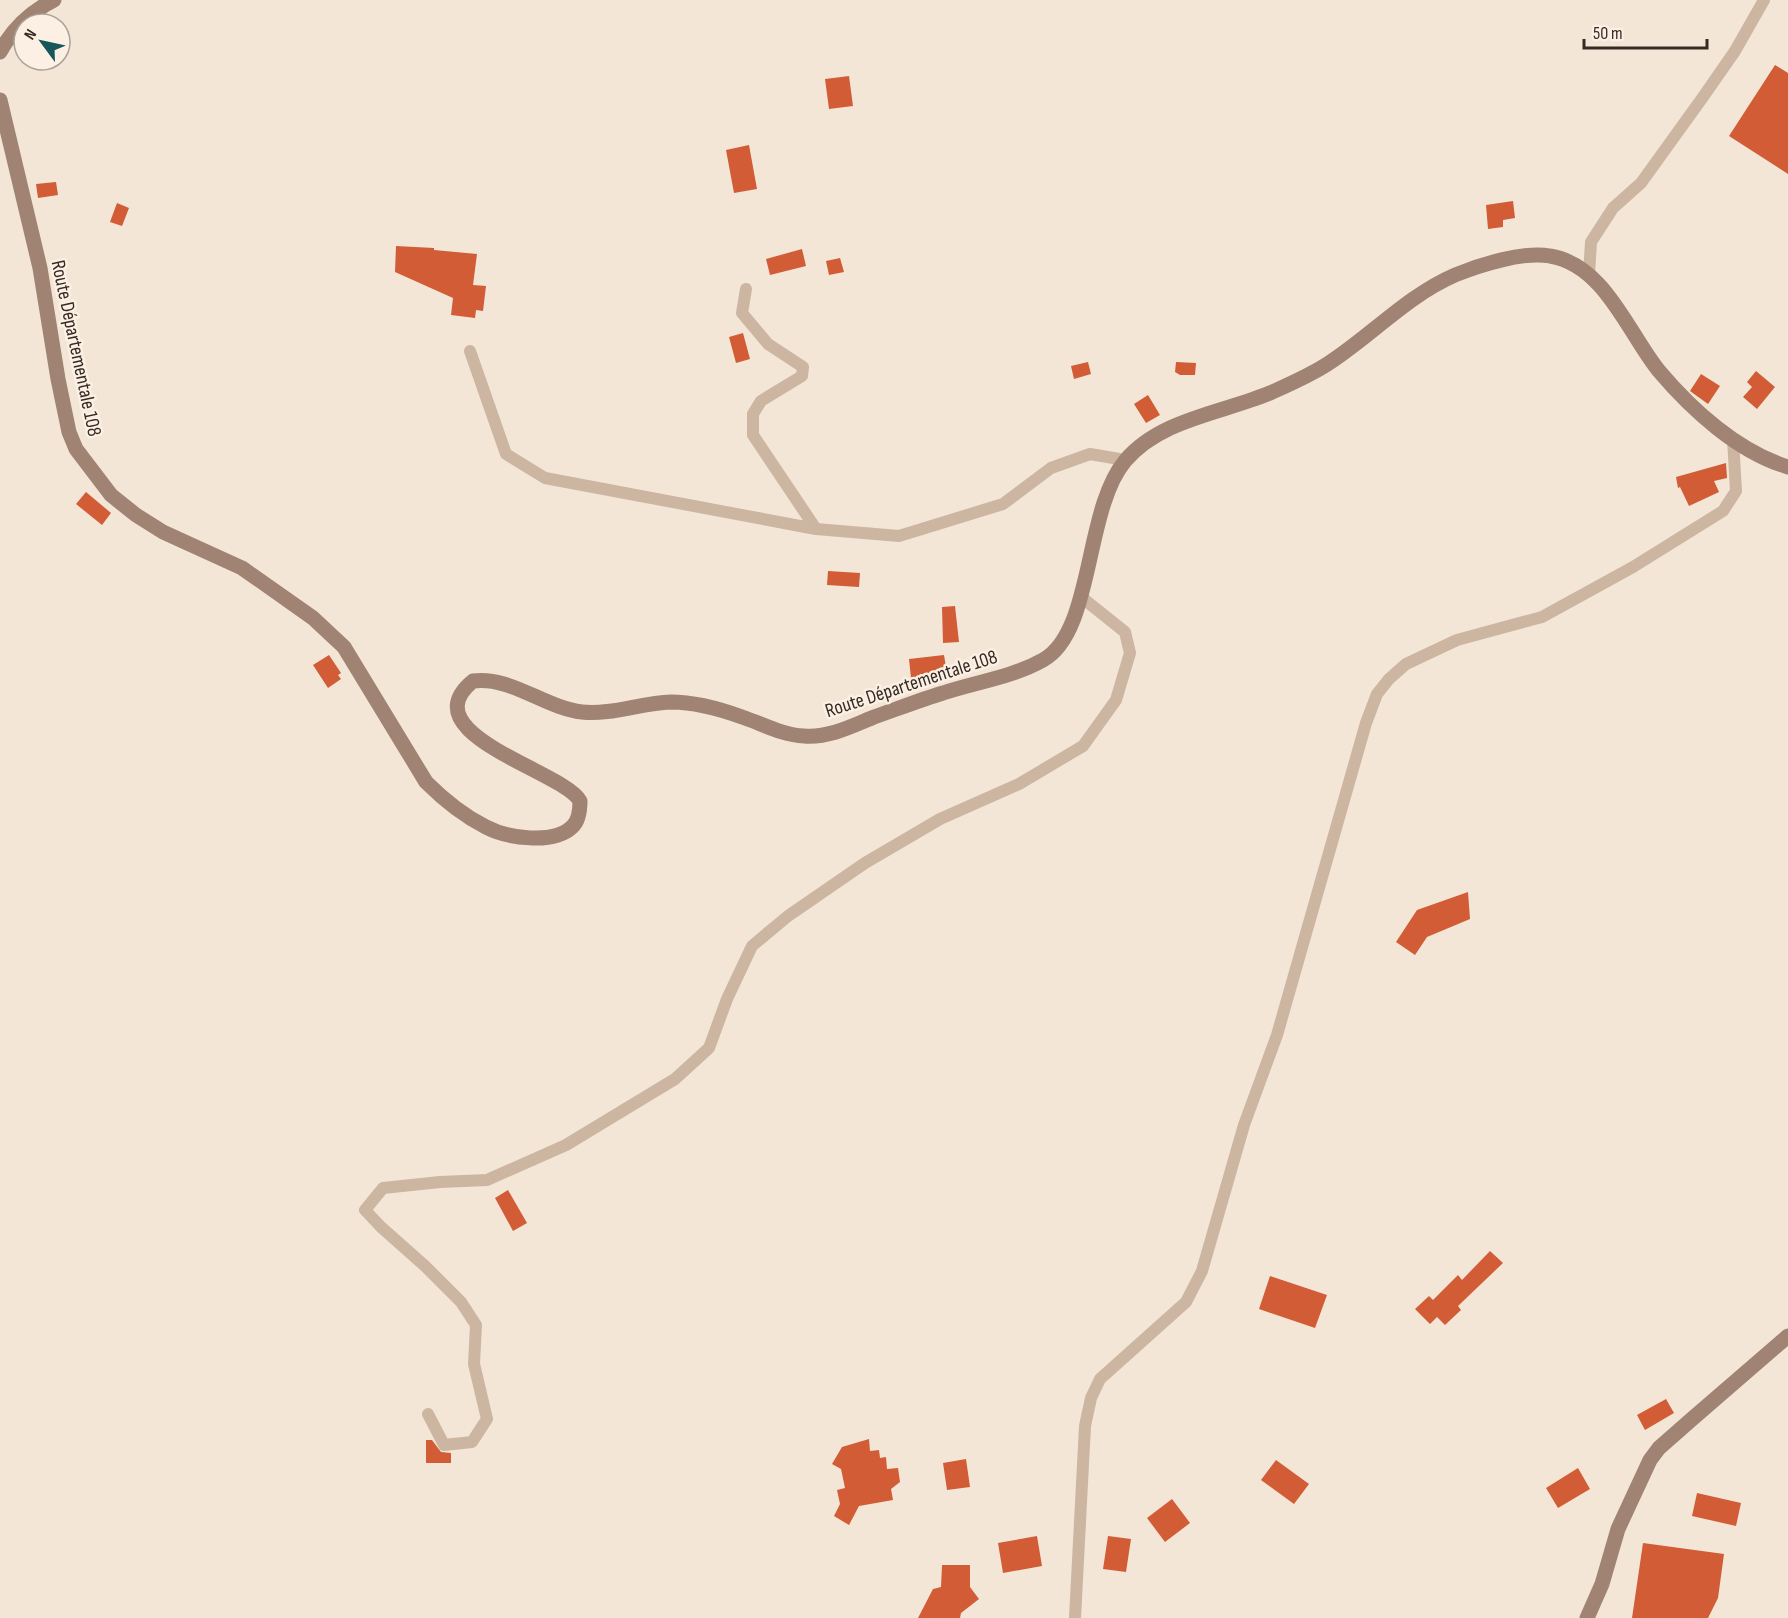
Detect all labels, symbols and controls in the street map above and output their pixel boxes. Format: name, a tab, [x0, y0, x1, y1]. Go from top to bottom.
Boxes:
north arrow	[12, 12, 72, 72]
scale bar	[1584, 12, 1707, 50]
text: 50 m	[1593, 23, 1623, 44]
text: N	[20, 26, 41, 43]
street label: Route Départementale 108	[46, 258, 106, 439]
street label: Route Départementale 108	[822, 645, 1000, 723]

